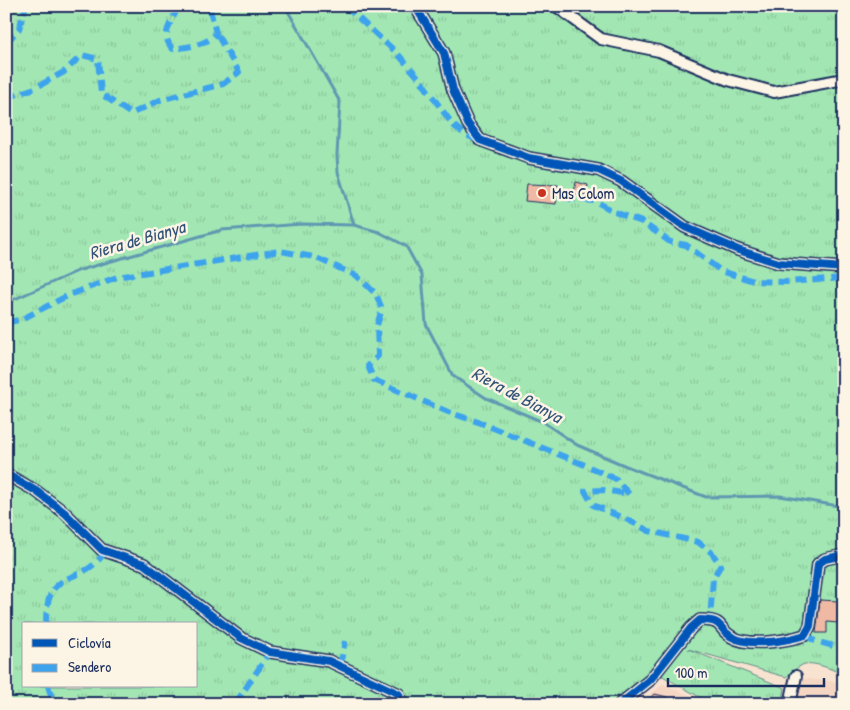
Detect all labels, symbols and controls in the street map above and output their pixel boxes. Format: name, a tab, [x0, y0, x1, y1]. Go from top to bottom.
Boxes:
place label: Mas Colom	[552, 182, 615, 204]
marker: Mas Colom	[536, 187, 548, 199]
water label: Riera de Bianya	[86, 213, 190, 265]
water label: Riera de Bianya	[468, 360, 568, 430]
legend	[22, 622, 198, 688]
text: Ciclovía	[68, 632, 111, 653]
scale bar	[668, 655, 824, 687]
text: Sendero	[68, 656, 111, 677]
text: 100 m	[675, 662, 708, 683]

